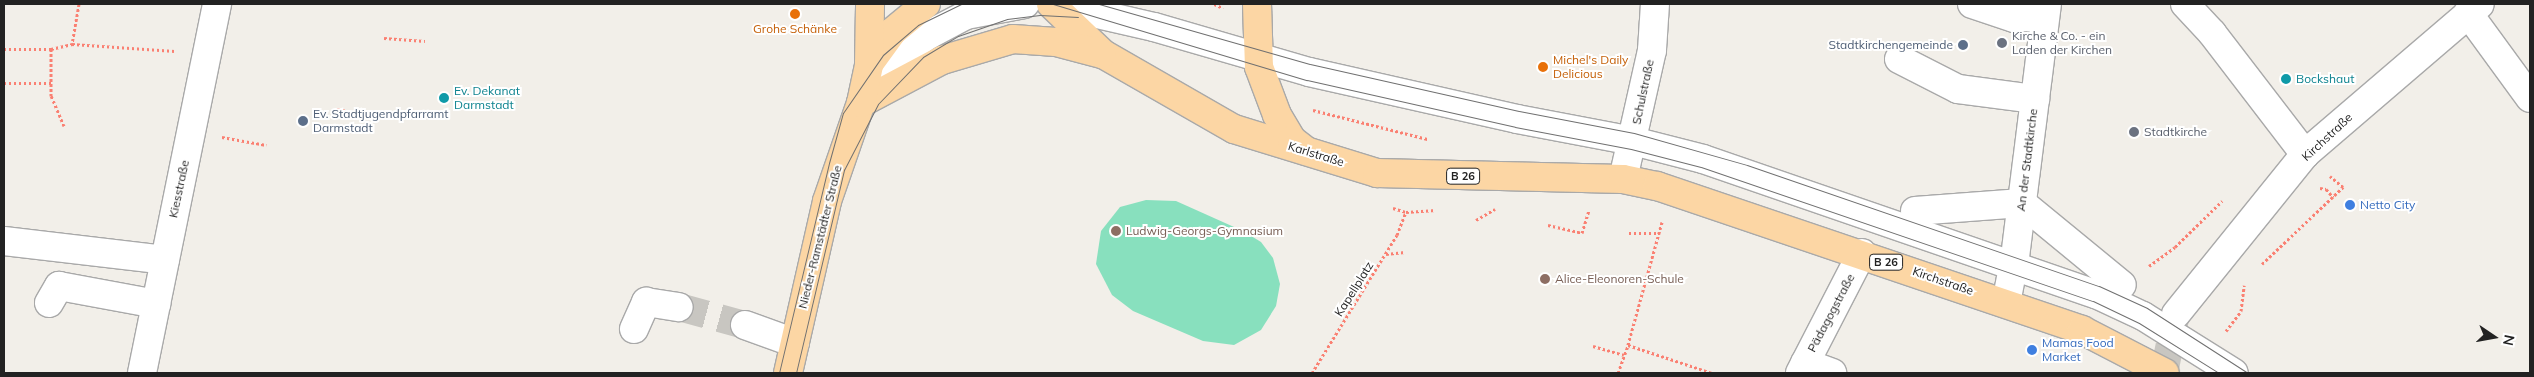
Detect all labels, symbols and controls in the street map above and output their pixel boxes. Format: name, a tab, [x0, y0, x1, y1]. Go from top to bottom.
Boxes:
marker: Grohe Schänke	[789, 8, 801, 20]
place label: Grohe Schänke	[753, 22, 837, 36]
place label: Kirche & Co. - ein Laden der Kirchen	[2012, 29, 2112, 57]
marker: Kirche & Co. - ein Laden der Kirchen	[1996, 37, 2008, 49]
place label: Stadtkirchengemeinde	[1828, 38, 1953, 52]
marker: Stadtkirchengemeinde	[1957, 39, 1969, 51]
place label: Michel's Daily Delicious	[1553, 53, 1628, 81]
street label: Schulstraße	[1629, 58, 1657, 126]
marker: Michel's Daily Delicious	[1537, 61, 1549, 73]
place label: Bockshaut	[2296, 72, 2354, 86]
marker: Bockshaut	[2280, 73, 2292, 85]
place label: Ev. Dekanat Darmstadt	[454, 84, 520, 112]
marker: Ev. Dekanat Darmstadt	[438, 92, 450, 104]
place label: Ev. Stadtjugendpfarramt Darmstadt	[313, 107, 449, 135]
street label: An der Stadtkirche	[2014, 108, 2040, 212]
street label: Kirchstraße	[2299, 110, 2355, 164]
marker: Ev. Stadtjugendpfarramt Darmstadt	[297, 115, 309, 127]
place label: Stadtkirche	[2144, 125, 2207, 139]
marker: Stadtkirche	[2128, 126, 2140, 138]
street label: Karlstraße	[1286, 139, 1346, 169]
street label: Kiesstraße	[166, 159, 192, 219]
street label: Nieder-Ramstädter Straße	[795, 164, 845, 310]
road number: B 26	[1446, 168, 1480, 185]
place label: Netto City	[2360, 198, 2415, 212]
marker: Netto City	[2344, 199, 2356, 211]
place label: Ludwig-Georgs-Gymnasium	[1126, 224, 1283, 238]
marker: Ludwig-Georgs-Gymnasium	[1110, 225, 1122, 237]
road number: B 26	[1868, 253, 1904, 270]
street label: Kapellplatz	[1331, 259, 1377, 319]
street label: Kirchstraße	[1911, 264, 1975, 298]
street label: Pädagogstraße	[1804, 271, 1858, 355]
place label: Alice-Eleonoren-Schule	[1555, 272, 1684, 286]
marker: Alice-Eleonoren-Schule	[1539, 273, 1551, 285]
north arrow	[2469, 312, 2519, 362]
text: N	[2499, 333, 2519, 347]
place label: Mamas Food Market	[2042, 336, 2114, 364]
marker: Mamas Food Market	[2026, 344, 2038, 356]

